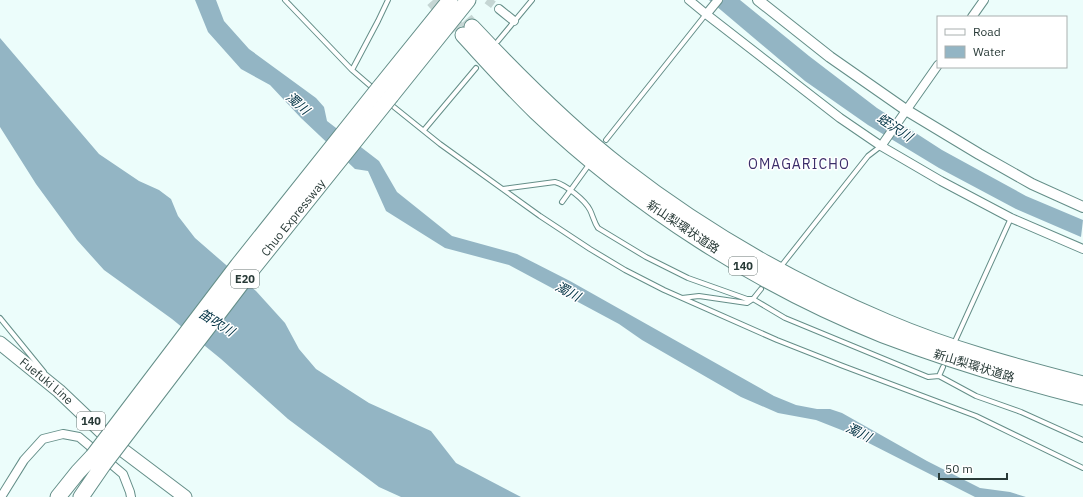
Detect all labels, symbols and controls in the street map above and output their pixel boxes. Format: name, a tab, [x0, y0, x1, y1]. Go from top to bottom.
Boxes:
legend	[937, 16, 1067, 68]
text: Road	[973, 24, 1001, 39]
text: Water	[973, 44, 1006, 59]
water label: 濁川	[282, 88, 315, 120]
water label: 蛭沢川	[874, 110, 917, 146]
district label: OMAGARICHO	[748, 155, 850, 173]
street label: Chuo Expressway	[258, 176, 328, 259]
street label: 新山梨環状道路	[644, 197, 722, 256]
road number: 140	[729, 257, 757, 275]
road number: E20	[231, 270, 259, 288]
water label: 濁川	[552, 278, 585, 306]
water label: 笛吹川	[196, 305, 239, 341]
street label: 新山梨環状道路	[932, 346, 1017, 385]
street label: Fuefuki Line	[17, 354, 77, 408]
road number: 140	[77, 412, 105, 430]
water label: 濁川	[843, 419, 876, 447]
scale bar	[939, 455, 1007, 481]
text: 50 m	[945, 461, 973, 476]

